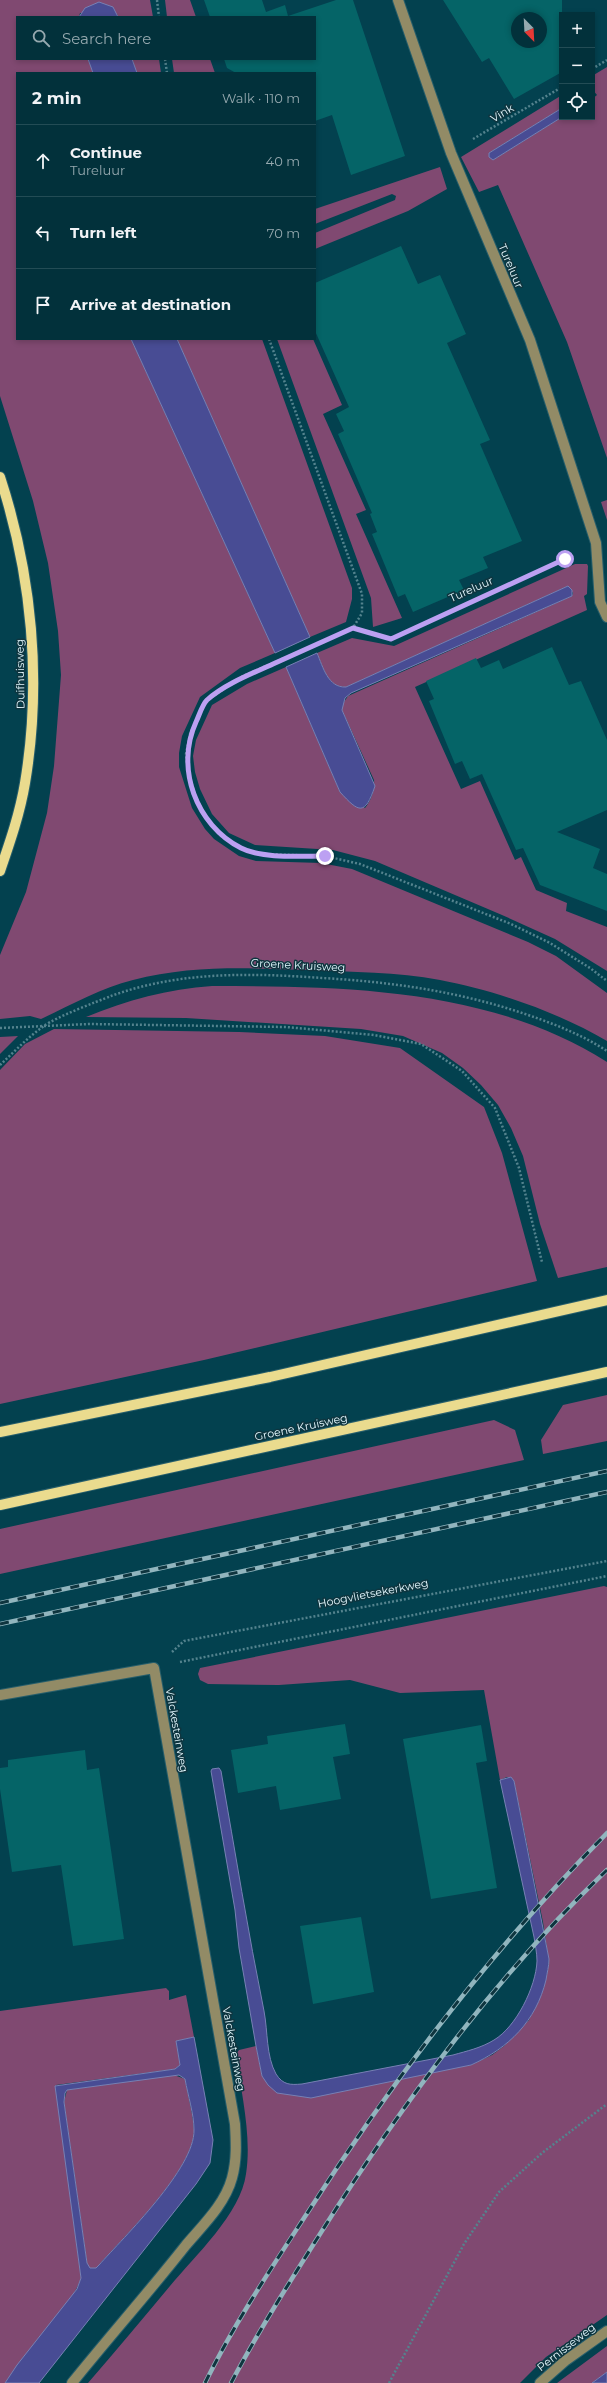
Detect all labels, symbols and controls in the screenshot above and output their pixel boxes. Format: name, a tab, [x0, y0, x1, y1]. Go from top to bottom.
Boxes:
north arrow	[511, 12, 547, 48]
map controls	[559, 12, 595, 120]
button: +	[559, 12, 595, 48]
search box	[16, 16, 316, 60]
icon: search	[30, 27, 52, 49]
text: Search here	[62, 29, 151, 48]
button: −	[559, 48, 595, 84]
button: locate	[559, 84, 595, 120]
text: 2 min	[32, 88, 82, 108]
text: Walk · 110 m	[222, 90, 300, 106]
street label: Vink	[488, 100, 516, 125]
text: Continue	[70, 143, 142, 162]
icon: ahead	[32, 150, 54, 172]
text: 40 m	[266, 153, 300, 169]
text: Tureluur	[70, 162, 125, 178]
icon: left	[32, 222, 54, 244]
text: Turn left	[70, 223, 137, 242]
text: 70 m	[267, 225, 300, 241]
street label: Tureluur	[495, 242, 527, 290]
icon: arrive	[32, 294, 54, 316]
text: Arrive at destination	[70, 295, 231, 314]
route start	[556, 550, 574, 568]
street label: Tureluur	[447, 573, 495, 605]
street label: Duifhuisweg	[12, 639, 28, 709]
route end	[316, 847, 334, 865]
street label: Groene Kruisweg	[250, 956, 346, 974]
street label: Groene Kruisweg	[253, 1410, 349, 1444]
street label: Hoogvlietsekerkweg	[316, 1575, 430, 1611]
street label: Valckesteinweg	[163, 1687, 191, 1773]
street label: Valckesteinweg	[220, 2006, 248, 2092]
street label: Pernisseweg	[534, 2320, 598, 2374]

